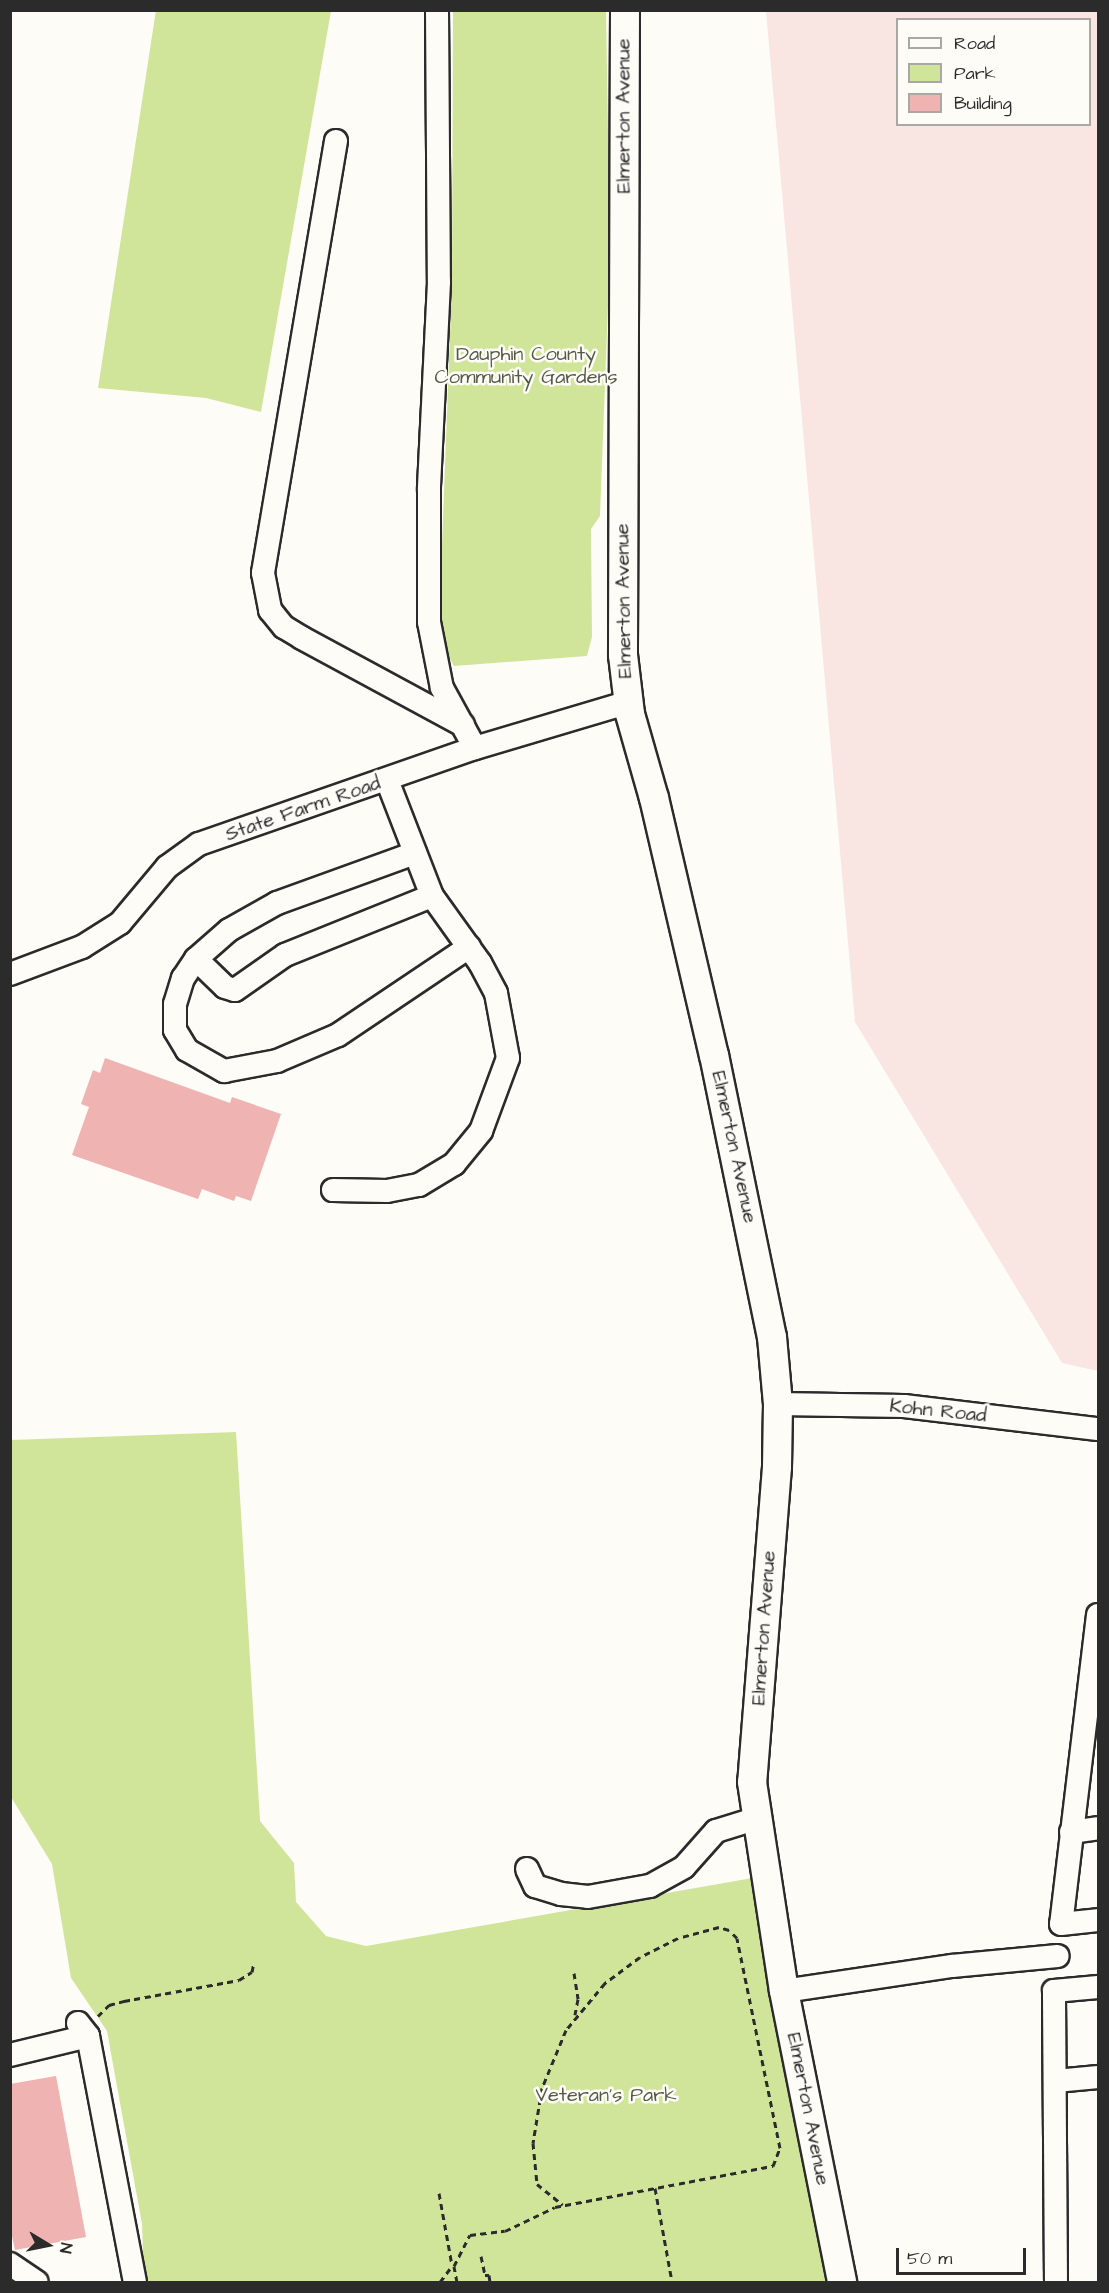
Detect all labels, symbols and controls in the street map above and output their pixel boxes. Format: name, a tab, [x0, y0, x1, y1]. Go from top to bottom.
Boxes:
legend	[896, 18, 1091, 126]
text: Road	[954, 31, 995, 56]
street label: Elmerton Avenue	[612, 39, 636, 193]
text: Park	[954, 61, 996, 86]
text: Building	[954, 91, 1012, 116]
park label: Dauphin County Community Gardens	[435, 342, 617, 389]
street label: Elmerton Avenue	[611, 523, 637, 679]
street label: State Farm Road	[222, 771, 384, 847]
street label: Elmerton Avenue	[706, 1069, 762, 1225]
street label: Kohn Road	[888, 1394, 988, 1428]
street label: Elmerton Avenue	[747, 1550, 781, 1706]
street label: Elmerton Avenue	[781, 2031, 835, 2187]
park label: Veteran's Park	[535, 2083, 677, 2107]
north arrow	[18, 2215, 78, 2275]
scale bar	[899, 2236, 1030, 2274]
text: N	[54, 2241, 77, 2255]
text: 50 m	[907, 2246, 952, 2271]

